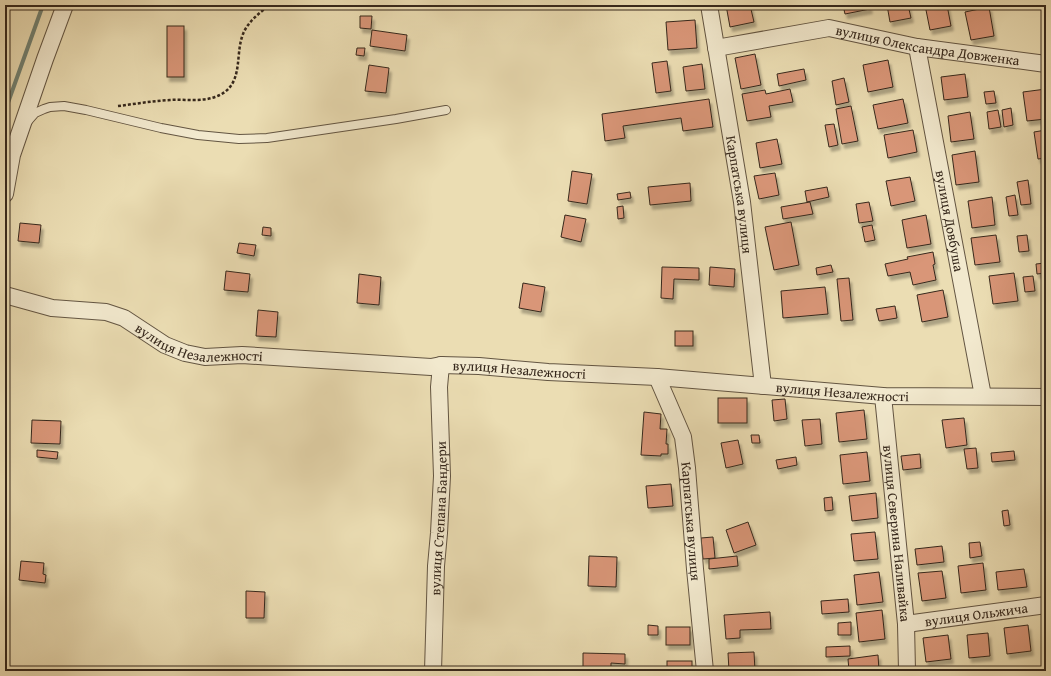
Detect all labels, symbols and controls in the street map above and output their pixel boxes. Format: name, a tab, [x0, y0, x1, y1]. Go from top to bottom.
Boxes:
street label: вулиця Олександра Довженка	[834, 20, 1021, 70]
street label: Карпатська вулиця	[721, 134, 758, 255]
street label: вулиця Довбуша	[931, 169, 969, 274]
street label: вулиця Незалежності	[131, 318, 263, 367]
street label: вулиця Незалежності	[452, 355, 586, 384]
street label: вулиця Незалежності	[775, 377, 909, 406]
street label: вулиця Степана Бандери	[425, 441, 452, 596]
street label: вулиця Северина Наливайка	[878, 444, 916, 623]
street label: Карпатська вулиця	[676, 461, 706, 582]
street label: вулиця Ольжича	[924, 598, 1029, 631]

